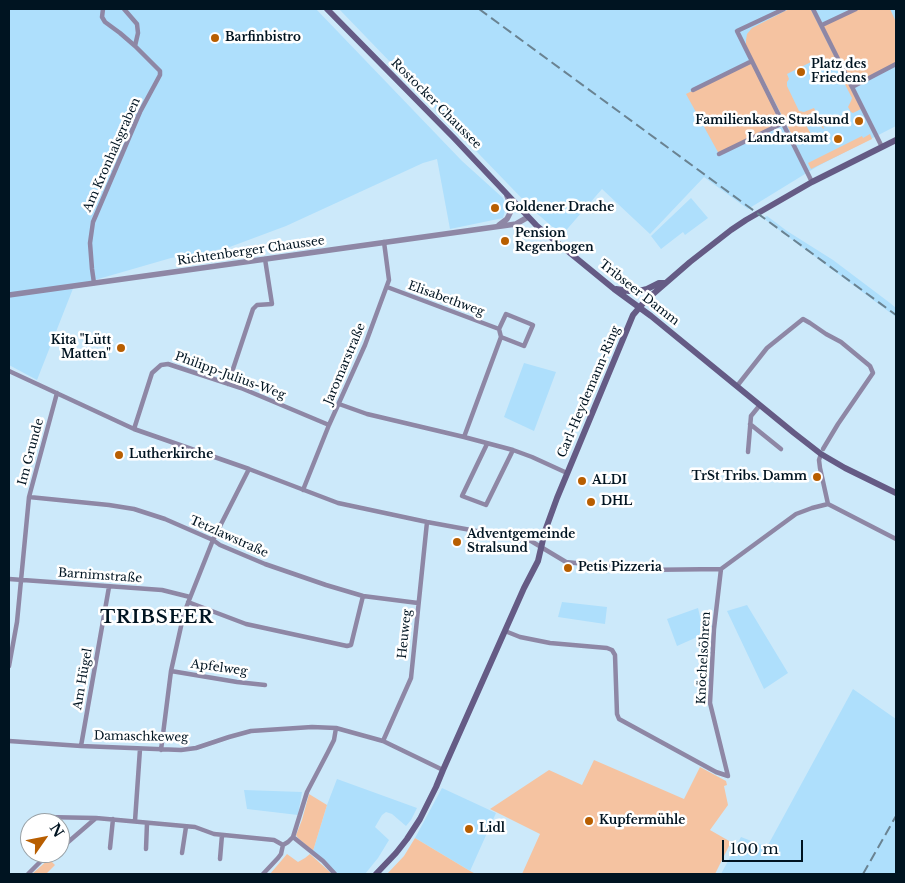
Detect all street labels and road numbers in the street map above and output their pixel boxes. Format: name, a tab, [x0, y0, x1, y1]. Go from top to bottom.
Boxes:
street label: Rostocker Chaussee	[388, 56, 484, 152]
street label: Am Kronhalsgraben	[80, 96, 144, 214]
street label: Richtenberger Chaussee	[176, 234, 326, 268]
street label: Tribseer Damm	[596, 257, 682, 329]
street label: Elisabethweg	[406, 279, 486, 319]
street label: Jaromarstraße	[321, 321, 369, 407]
street label: Carl-Heydemann-Ring	[555, 324, 623, 460]
street label: Philipp-Julius-Weg	[173, 349, 287, 403]
street label: Im Grunde	[15, 417, 47, 487]
street label: Tetzlawstraße	[188, 513, 270, 561]
street label: Barnimstraße	[57, 566, 143, 586]
street label: Heuweg	[395, 608, 415, 660]
street label: Knöchelsöhren	[694, 611, 714, 705]
street label: Am Hügel	[70, 647, 96, 711]
street label: Apfelweg	[190, 657, 248, 679]
street label: Damaschkeweg	[94, 729, 188, 745]

